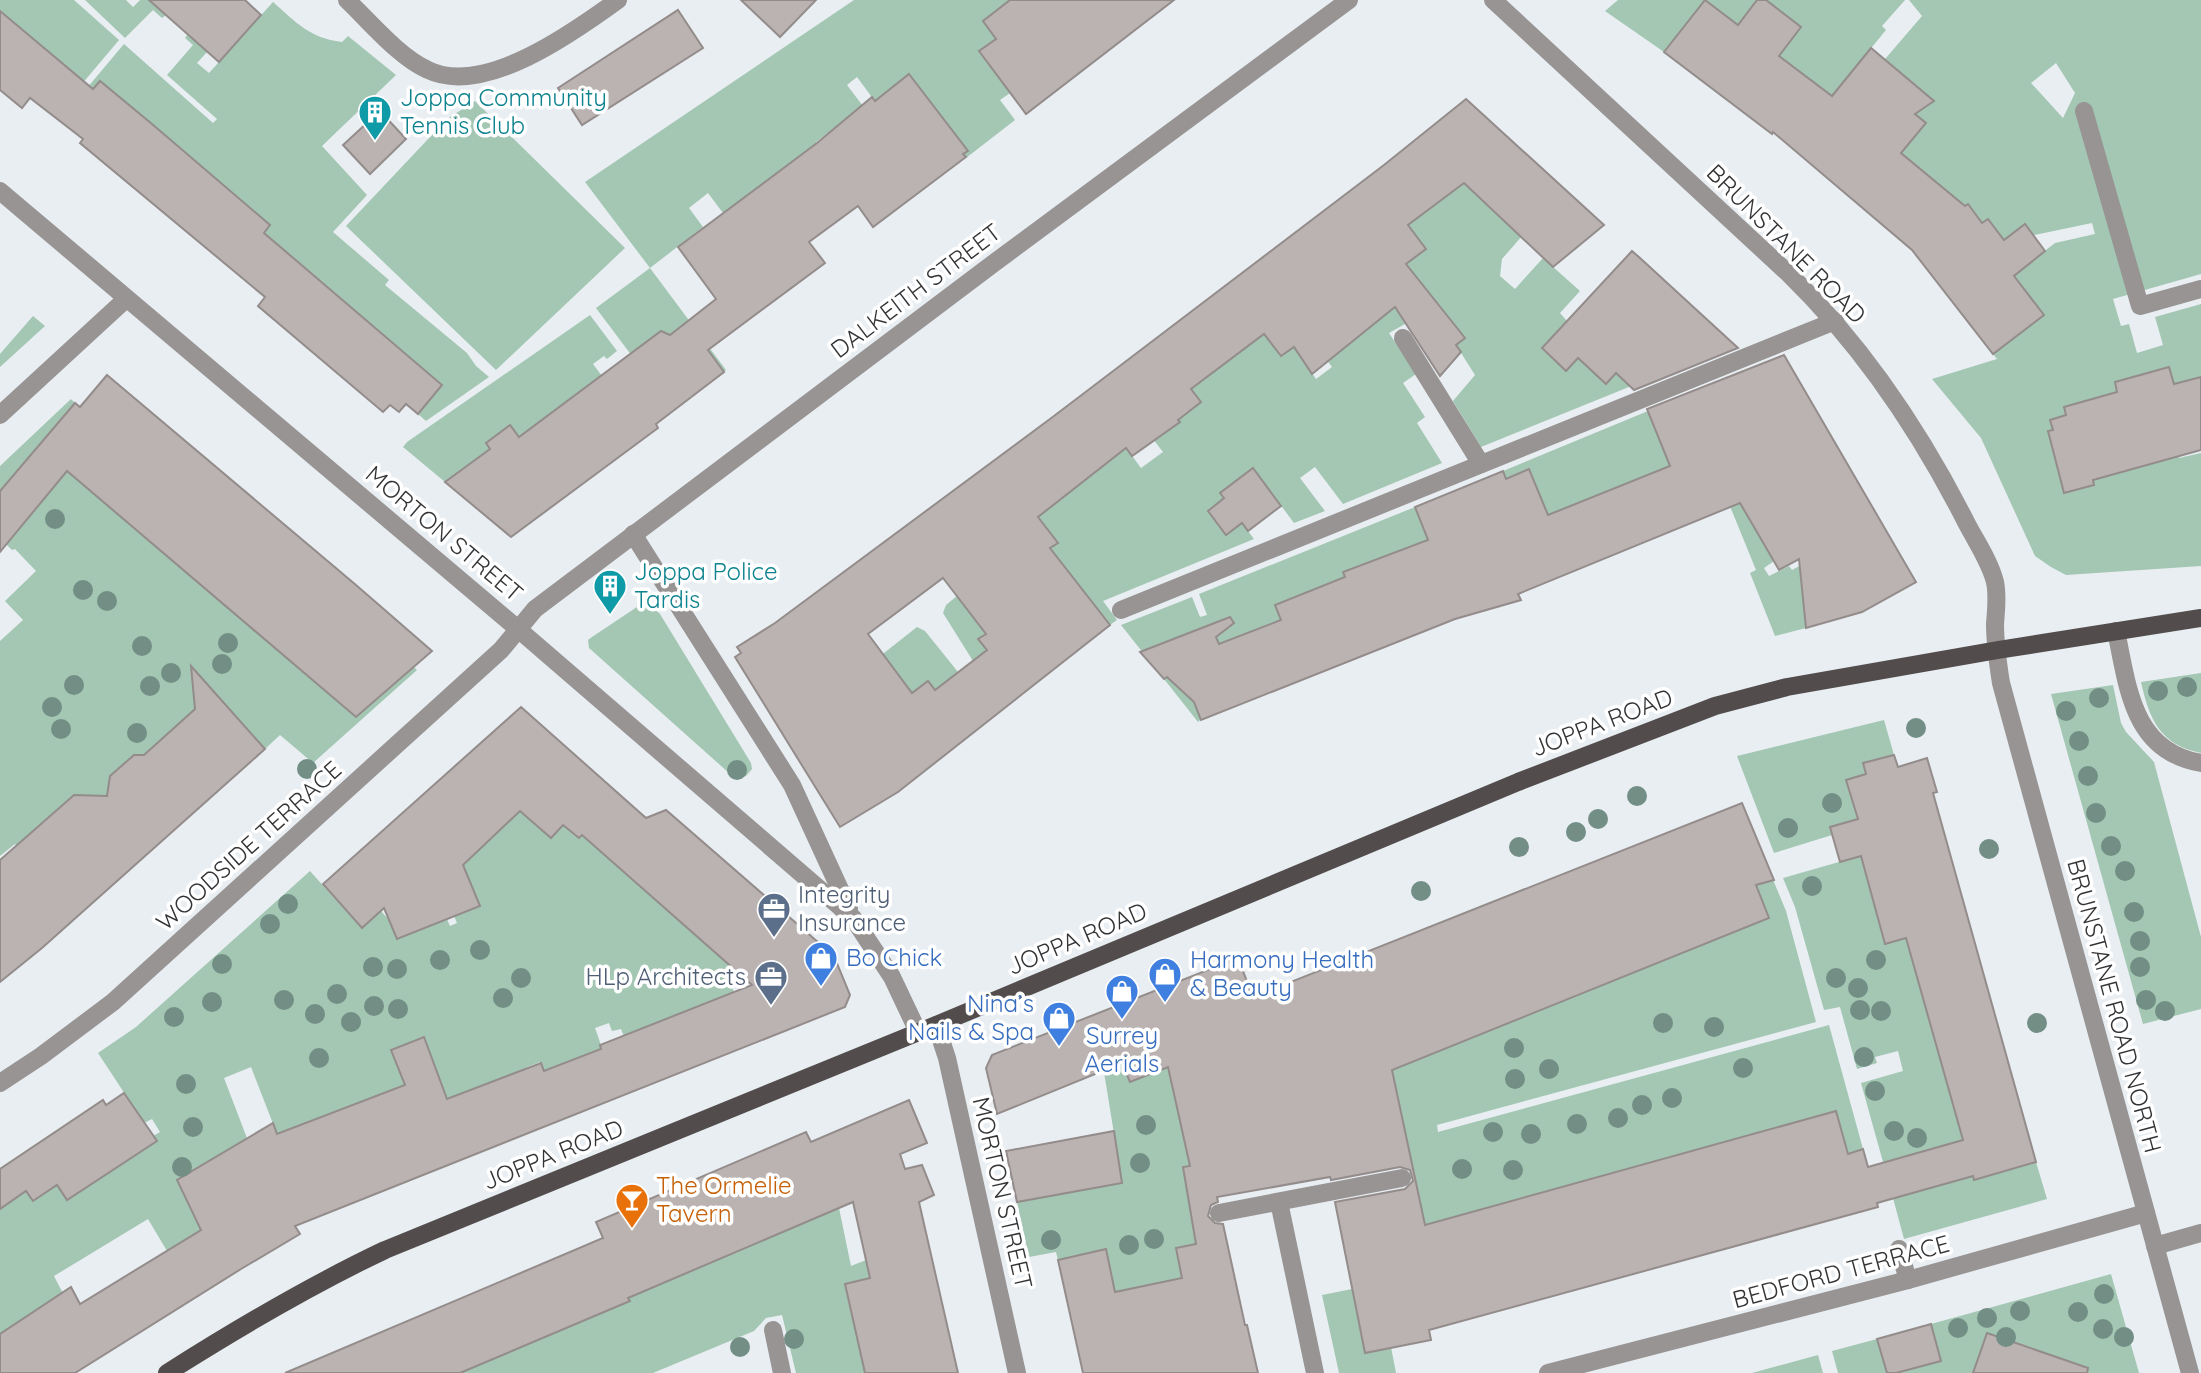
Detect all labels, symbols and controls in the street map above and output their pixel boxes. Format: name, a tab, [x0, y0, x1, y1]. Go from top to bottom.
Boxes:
place label: Joppa Community Tennis Club	[400, 82, 607, 140]
building icon: Joppa Community Tennis Club	[356, 93, 394, 142]
street label: BRUNSTANE ROAD	[1701, 157, 1873, 329]
street label: DALKEITH STREET	[824, 216, 1006, 364]
street label: MORTON STREET	[360, 459, 529, 608]
place label: Joppa Police Tardis	[634, 556, 778, 614]
building icon: Joppa Police Tardis	[591, 567, 629, 616]
street label: JOPPA ROAD	[1527, 681, 1676, 763]
street label: WOODSIDE TERRACE	[149, 754, 347, 936]
street label: BRUNSTANE ROAD NORTH	[2061, 856, 2169, 1156]
place label: Integrity Insurance	[798, 879, 906, 937]
office icon: Integrity Insurance	[755, 890, 793, 939]
street label: JOPPA ROAD	[1002, 895, 1151, 981]
shop icon: Bo Chick	[802, 939, 840, 988]
place label: Bo Chick	[846, 942, 942, 972]
place label: Harmony Health & Beauty	[1190, 944, 1374, 1002]
shop icon: Harmony Health & Beauty	[1146, 955, 1184, 1004]
office icon: HLp Architects	[752, 958, 790, 1007]
place label: HLp Architects	[586, 961, 746, 991]
shop icon: Surrey Aerials	[1103, 972, 1141, 1021]
place label: Nina’s Nails & Spa	[908, 988, 1034, 1046]
shop icon: Nina’s Nails & Spa	[1040, 999, 1078, 1048]
place label: Surrey Aerials	[1085, 1020, 1159, 1078]
street label: MORTON STREET	[966, 1094, 1040, 1292]
street label: JOPPA ROAD	[478, 1112, 627, 1196]
place label: The Ormelie Tavern	[656, 1170, 792, 1228]
bar icon: The Ormelie Tavern	[613, 1181, 651, 1230]
street label: BEDFORD TERRACE	[1729, 1228, 1952, 1314]

